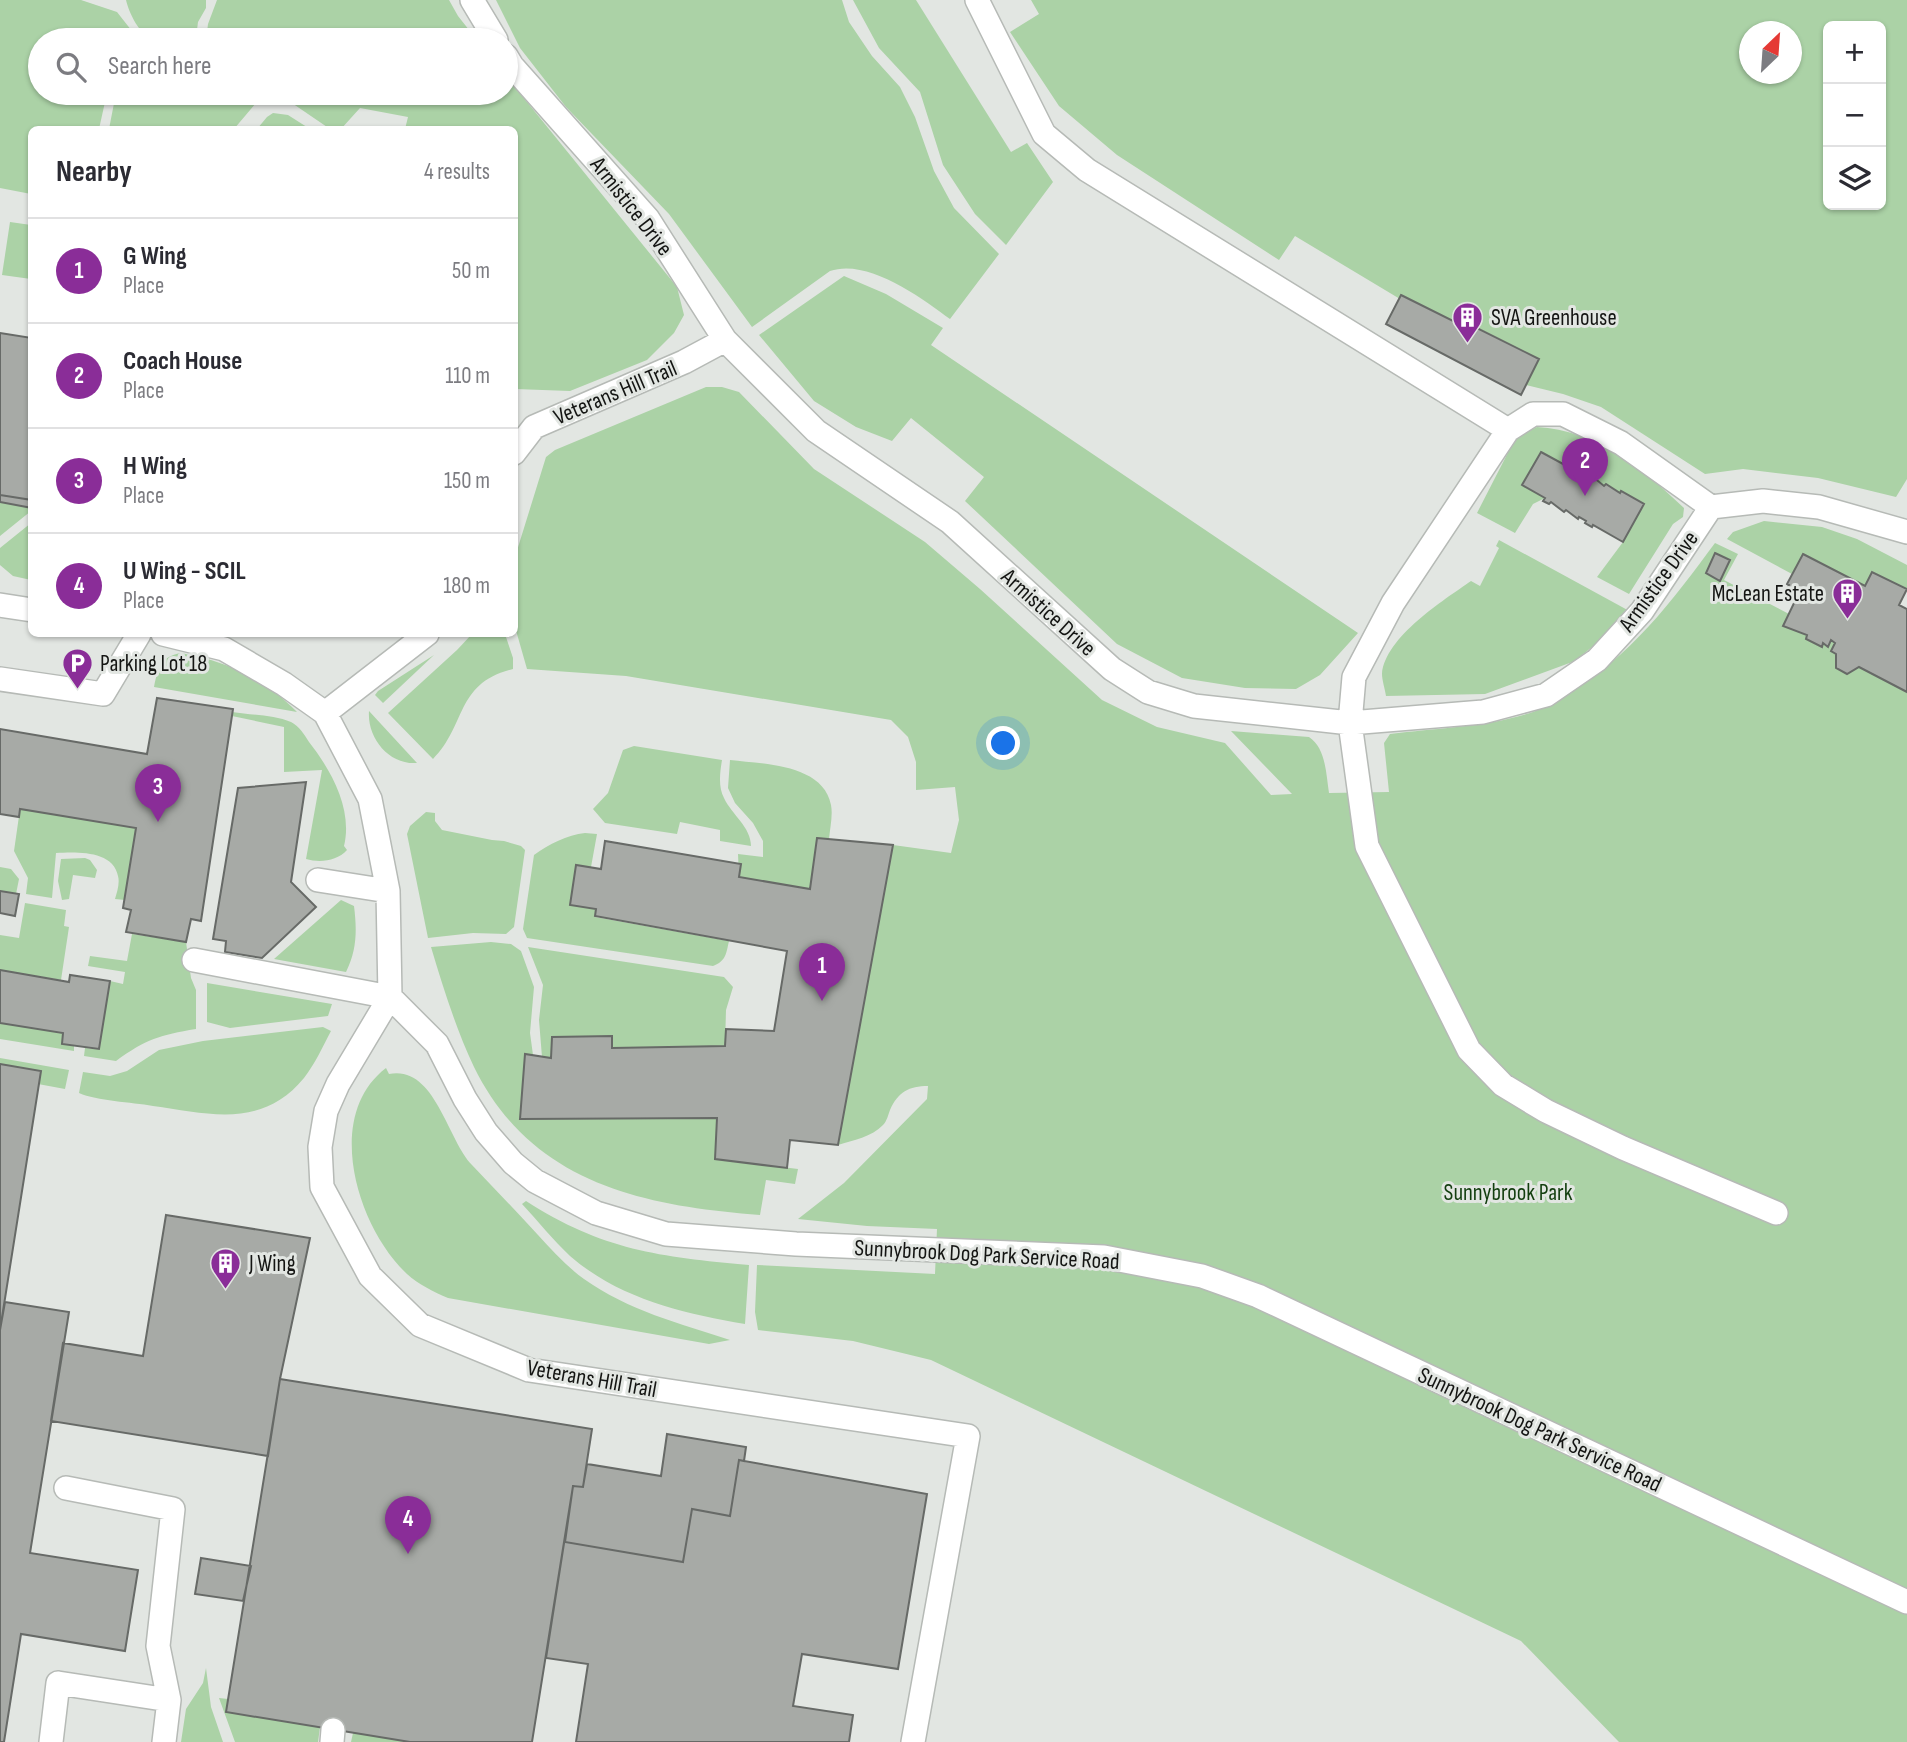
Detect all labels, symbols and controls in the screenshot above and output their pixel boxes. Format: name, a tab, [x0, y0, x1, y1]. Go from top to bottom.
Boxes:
north arrow	[1739, 21, 1802, 84]
map controls	[1823, 21, 1886, 210]
button: +	[1823, 21, 1886, 84]
search box	[28, 28, 518, 105]
icon: search	[52, 48, 90, 86]
text: Search here	[108, 51, 211, 82]
button: −	[1823, 84, 1886, 147]
button: layers	[1823, 147, 1886, 210]
street label: Armistice Drive	[583, 151, 678, 262]
text: Nearby	[56, 154, 132, 190]
text: 4 results	[424, 158, 490, 186]
text: G Wing	[123, 241, 187, 272]
text: 1	[74, 257, 84, 285]
text: 50 m	[452, 257, 490, 285]
text: Place	[123, 272, 164, 300]
building icon: SVA Greenhouse	[1451, 300, 1485, 344]
place label: SVA Greenhouse	[1491, 304, 1617, 332]
text: Coach House	[123, 346, 242, 377]
street label: Veterans Hill Trail	[550, 354, 681, 431]
text: 2	[74, 362, 84, 390]
text: 110 m	[445, 362, 490, 390]
text: Place	[123, 377, 164, 405]
pin: 2	[1562, 438, 1608, 496]
text: H Wing	[123, 451, 187, 482]
text: 3	[74, 467, 84, 495]
text: 150 m	[444, 467, 490, 495]
text: Place	[123, 482, 164, 510]
street label: Armistice Drive	[1612, 526, 1705, 638]
text: U Wing - SCIL	[123, 556, 246, 587]
street label: Armistice Drive	[995, 562, 1101, 663]
text: 4	[74, 572, 84, 600]
text: 180 m	[443, 572, 490, 600]
building icon: McLean Estate	[1830, 576, 1864, 620]
place label: McLean Estate	[1712, 580, 1824, 608]
text: Place	[123, 587, 164, 615]
parking icon: Parking Lot 18	[60, 646, 94, 690]
place label: Parking Lot 18	[100, 650, 207, 678]
your location	[986, 726, 1020, 760]
pin: 3	[135, 764, 181, 822]
pin: 1	[799, 943, 845, 1001]
park label: Sunnybrook Park	[1444, 1179, 1573, 1207]
street label: Sunnybrook Dog Park Service Road	[854, 1234, 1120, 1276]
building icon: J Wing	[209, 1246, 243, 1290]
place label: J Wing	[248, 1250, 296, 1278]
street label: Veterans Hill Trail	[525, 1354, 659, 1404]
street label: Sunnybrook Dog Park Service Road	[1413, 1361, 1666, 1499]
pin: 4	[385, 1496, 431, 1554]

